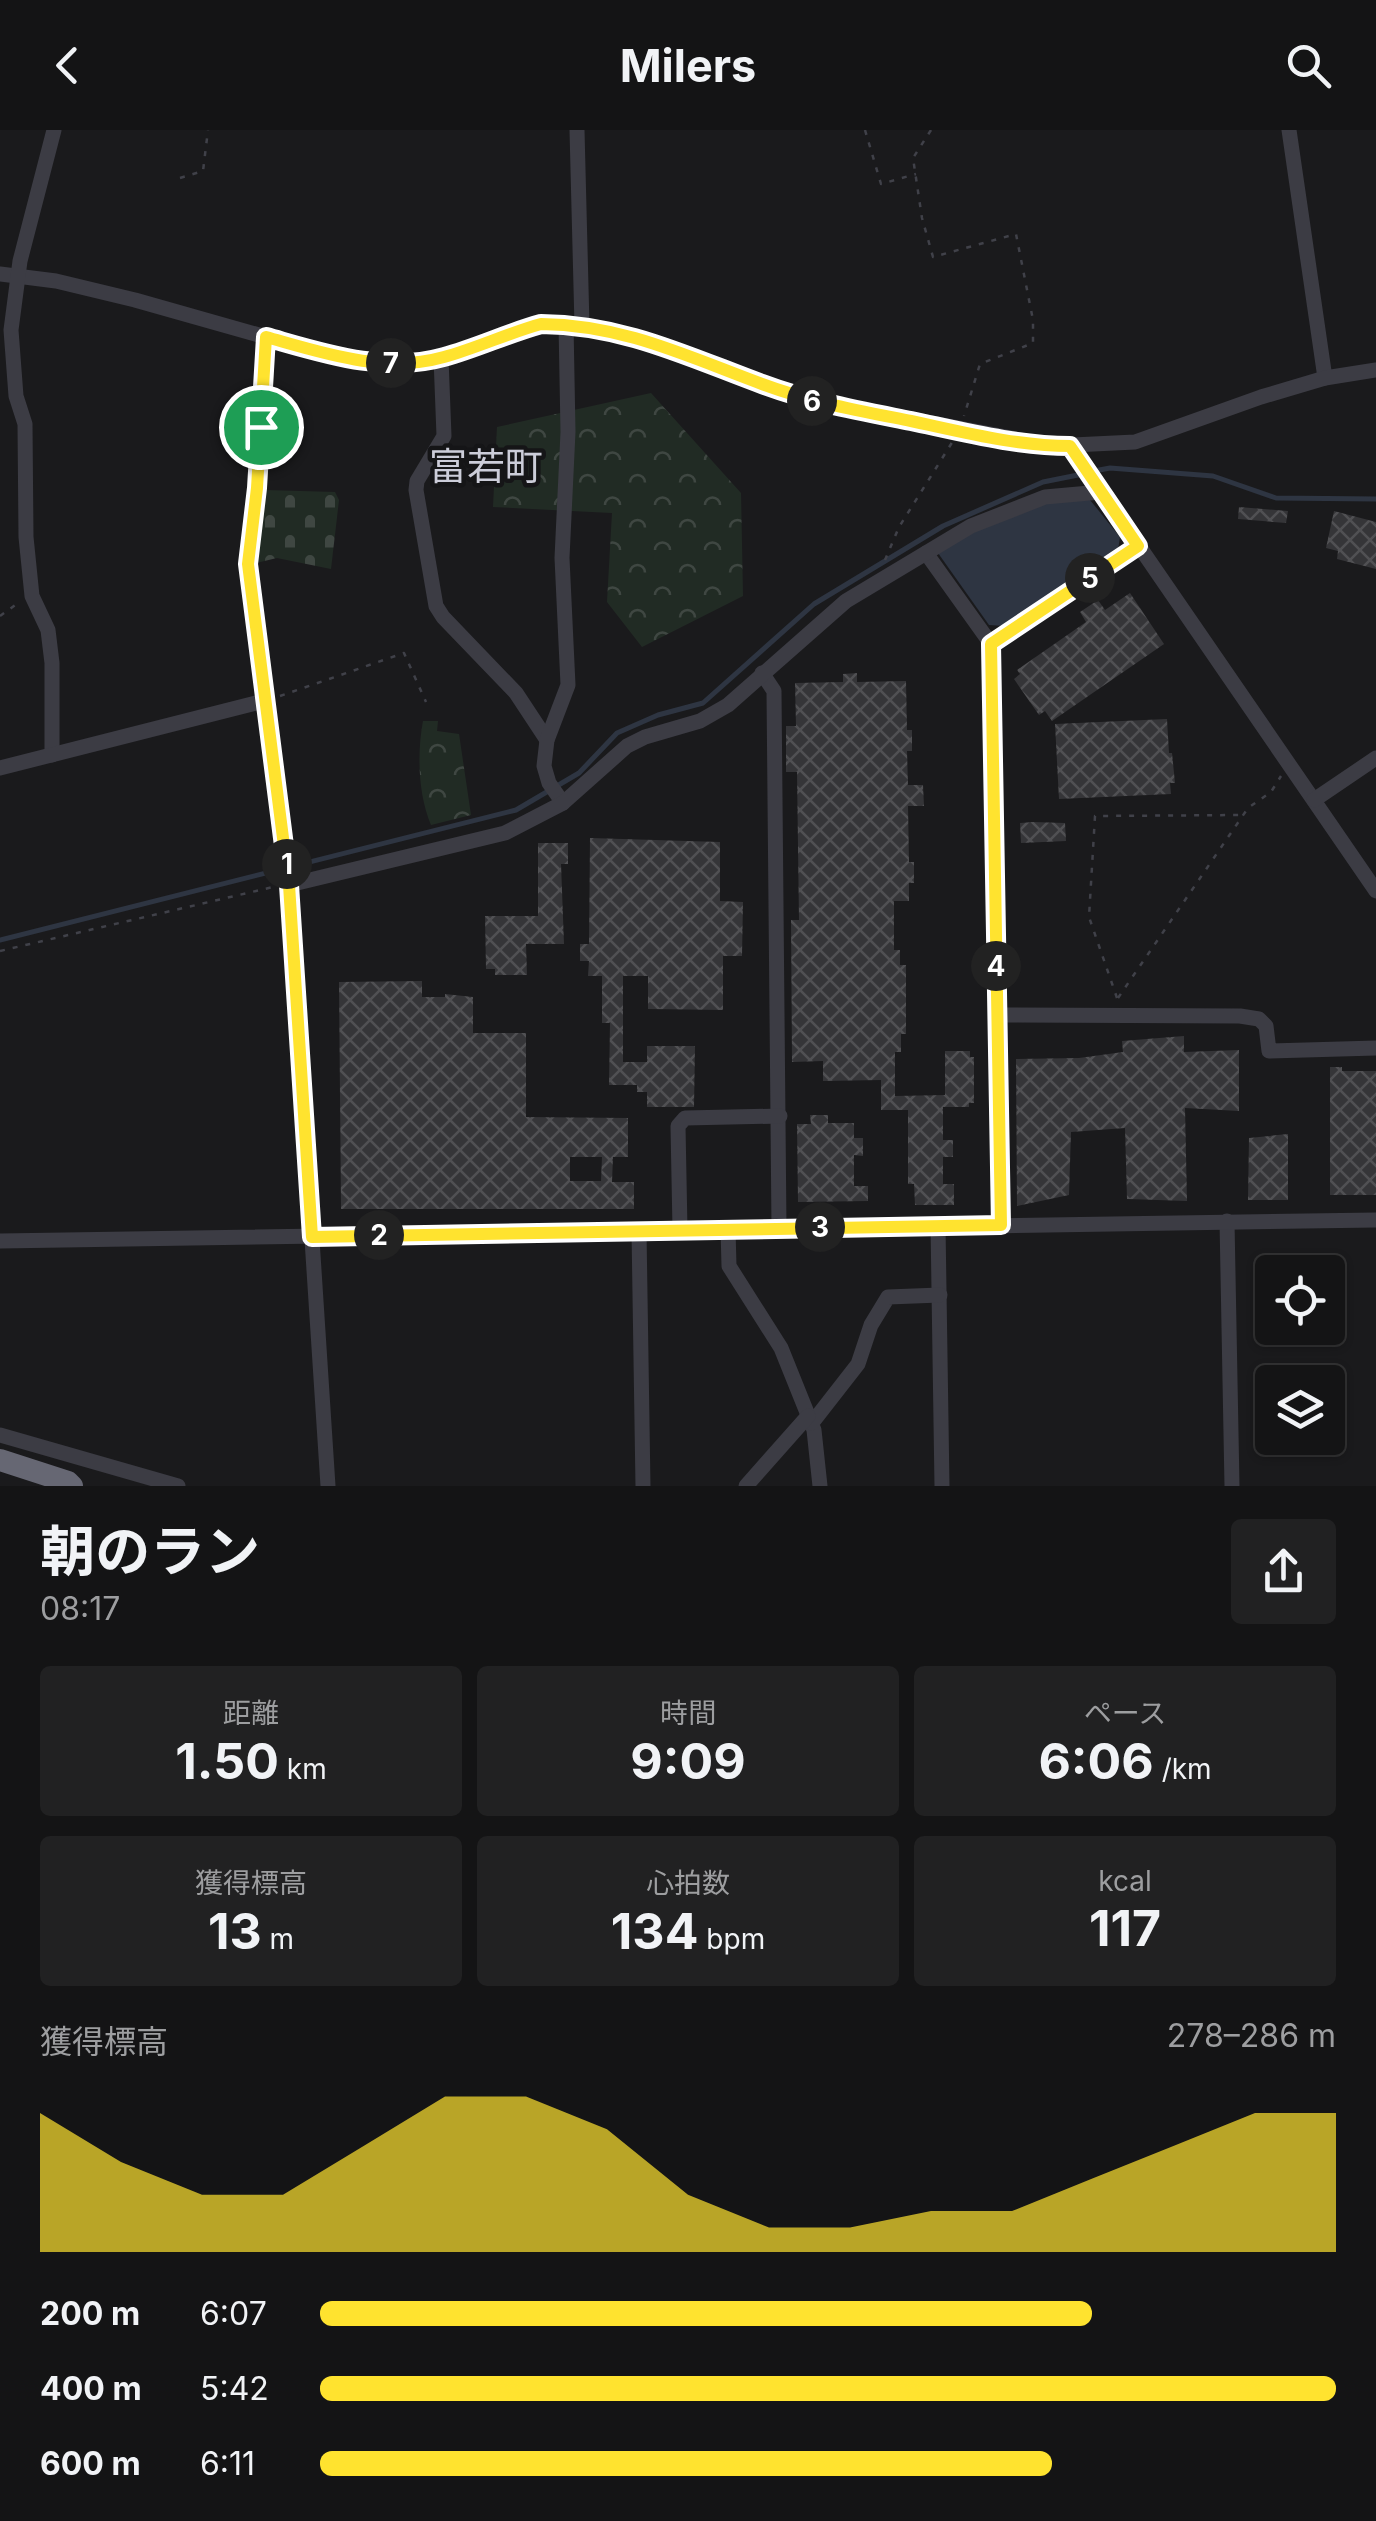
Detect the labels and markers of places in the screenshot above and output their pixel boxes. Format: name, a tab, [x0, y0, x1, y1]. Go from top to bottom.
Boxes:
pin: 7	[366, 338, 416, 388]
pin: 6	[787, 376, 837, 426]
pin	[219, 385, 304, 470]
pin: 5	[1065, 553, 1115, 603]
pin: 1	[262, 839, 312, 889]
pin: 4	[971, 941, 1021, 991]
pin: 3	[795, 1202, 845, 1252]
pin: 2	[354, 1210, 404, 1260]

